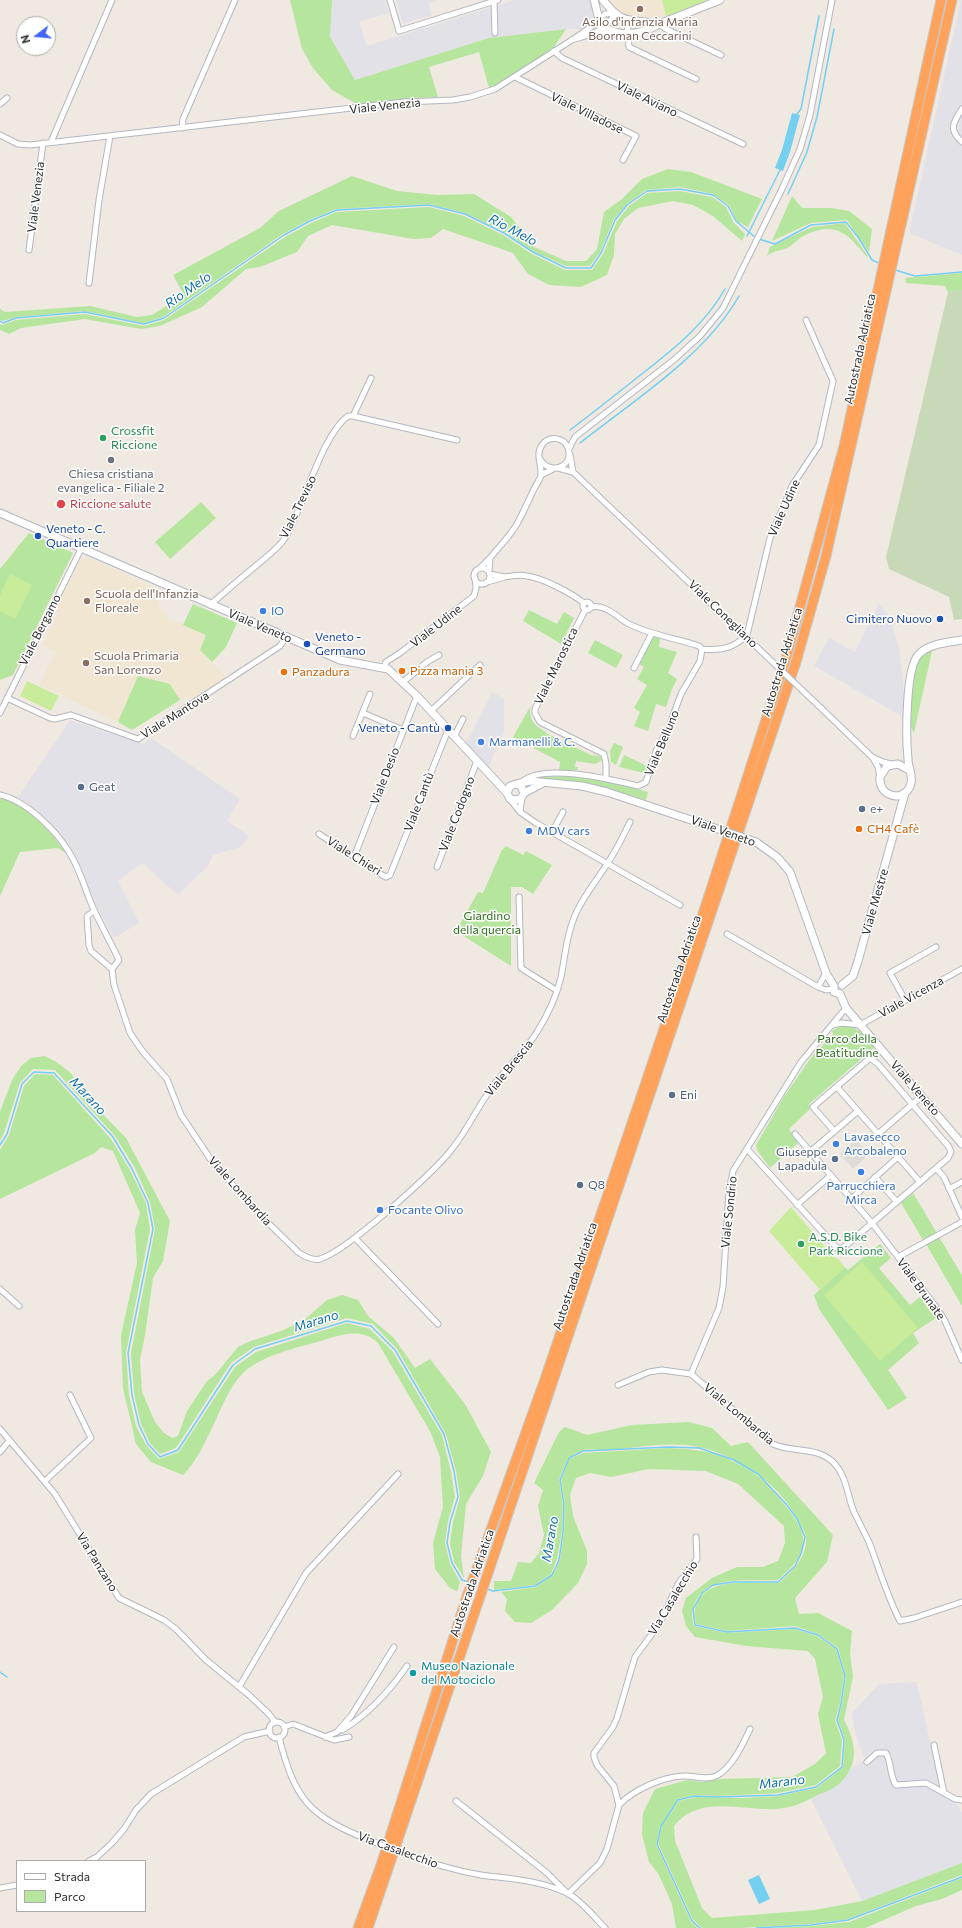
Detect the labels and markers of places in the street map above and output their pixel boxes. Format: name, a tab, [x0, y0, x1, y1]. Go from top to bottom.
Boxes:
marker: Asilo d'infanzia Maria Boorman Ceccarini	[635, 4, 645, 14]
place label: Asilo d'infanzia Maria Boorman Ceccarini	[582, 15, 698, 43]
place label: Crossfit Riccione	[111, 424, 157, 452]
marker: Crossfit Riccione	[98, 433, 108, 443]
marker: Chiesa cristiana evangelica - Filiale 2	[106, 455, 116, 465]
place label: Chiesa cristiana evangelica - Filiale 2	[58, 467, 164, 495]
place label: Riccione salute	[70, 497, 151, 511]
marker: Riccione salute	[55, 498, 67, 510]
place label: Veneto - C. Quartiere	[46, 522, 106, 550]
marker: Veneto - C. Quartiere	[33, 531, 43, 541]
place label: Scuola dell'Infanzia Floreale	[95, 587, 199, 615]
marker: Scuola dell'Infanzia Floreale	[82, 596, 92, 606]
place label: IO	[271, 604, 284, 618]
marker: IO	[258, 606, 268, 616]
place label: Cimitero Nuovo	[846, 612, 932, 626]
marker: Cimitero Nuovo	[935, 614, 945, 624]
place label: Veneto - Germano	[315, 630, 366, 658]
marker: Veneto - Germano	[302, 639, 312, 649]
place label: Scuola Primaria San Lorenzo	[94, 649, 179, 677]
marker: Scuola Primaria San Lorenzo	[81, 658, 91, 668]
place label: Pizza mania 3	[410, 664, 483, 678]
place label: Panzadura	[292, 665, 350, 679]
marker: Pizza mania 3	[397, 666, 407, 676]
marker: Panzadura	[279, 667, 289, 677]
place label: Veneto - Cantù	[358, 721, 440, 735]
marker: Veneto - Cantù	[443, 723, 453, 733]
place label: Marmanelli & C.	[489, 735, 575, 749]
marker: Marmanelli & C.	[476, 737, 486, 747]
place label: Geat	[89, 780, 115, 794]
marker: Geat	[76, 782, 86, 792]
place label: e+	[870, 802, 883, 816]
marker: e+	[857, 804, 867, 814]
place label: CH4 Cafè	[867, 822, 919, 836]
place label: MDV cars	[537, 824, 590, 838]
marker: CH4 Cafè	[854, 824, 864, 834]
marker: MDV cars	[524, 826, 534, 836]
place label: Eni	[680, 1088, 697, 1102]
marker: Eni	[667, 1090, 677, 1100]
place label: Lavasecco Arcobaleno	[844, 1130, 907, 1158]
marker: Lavasecco Arcobaleno	[831, 1139, 841, 1149]
place label: Giuseppe Lapadula	[776, 1145, 827, 1173]
marker: Giuseppe Lapadula	[830, 1154, 840, 1164]
marker: Parrucchiera Mirca	[856, 1167, 866, 1177]
place label: Q8	[588, 1178, 605, 1192]
place label: Parrucchiera Mirca	[826, 1179, 896, 1207]
marker: Q8	[575, 1180, 585, 1190]
place label: Focante Olivo	[388, 1203, 463, 1217]
marker: Focante Olivo	[375, 1205, 385, 1215]
place label: A.S.D. Bike Park Riccione	[809, 1230, 883, 1258]
marker: A.S.D. Bike Park Riccione	[796, 1239, 806, 1249]
place label: Museo Nazionale del Motociclo	[421, 1659, 514, 1687]
marker: Museo Nazionale del Motociclo	[408, 1668, 418, 1678]

